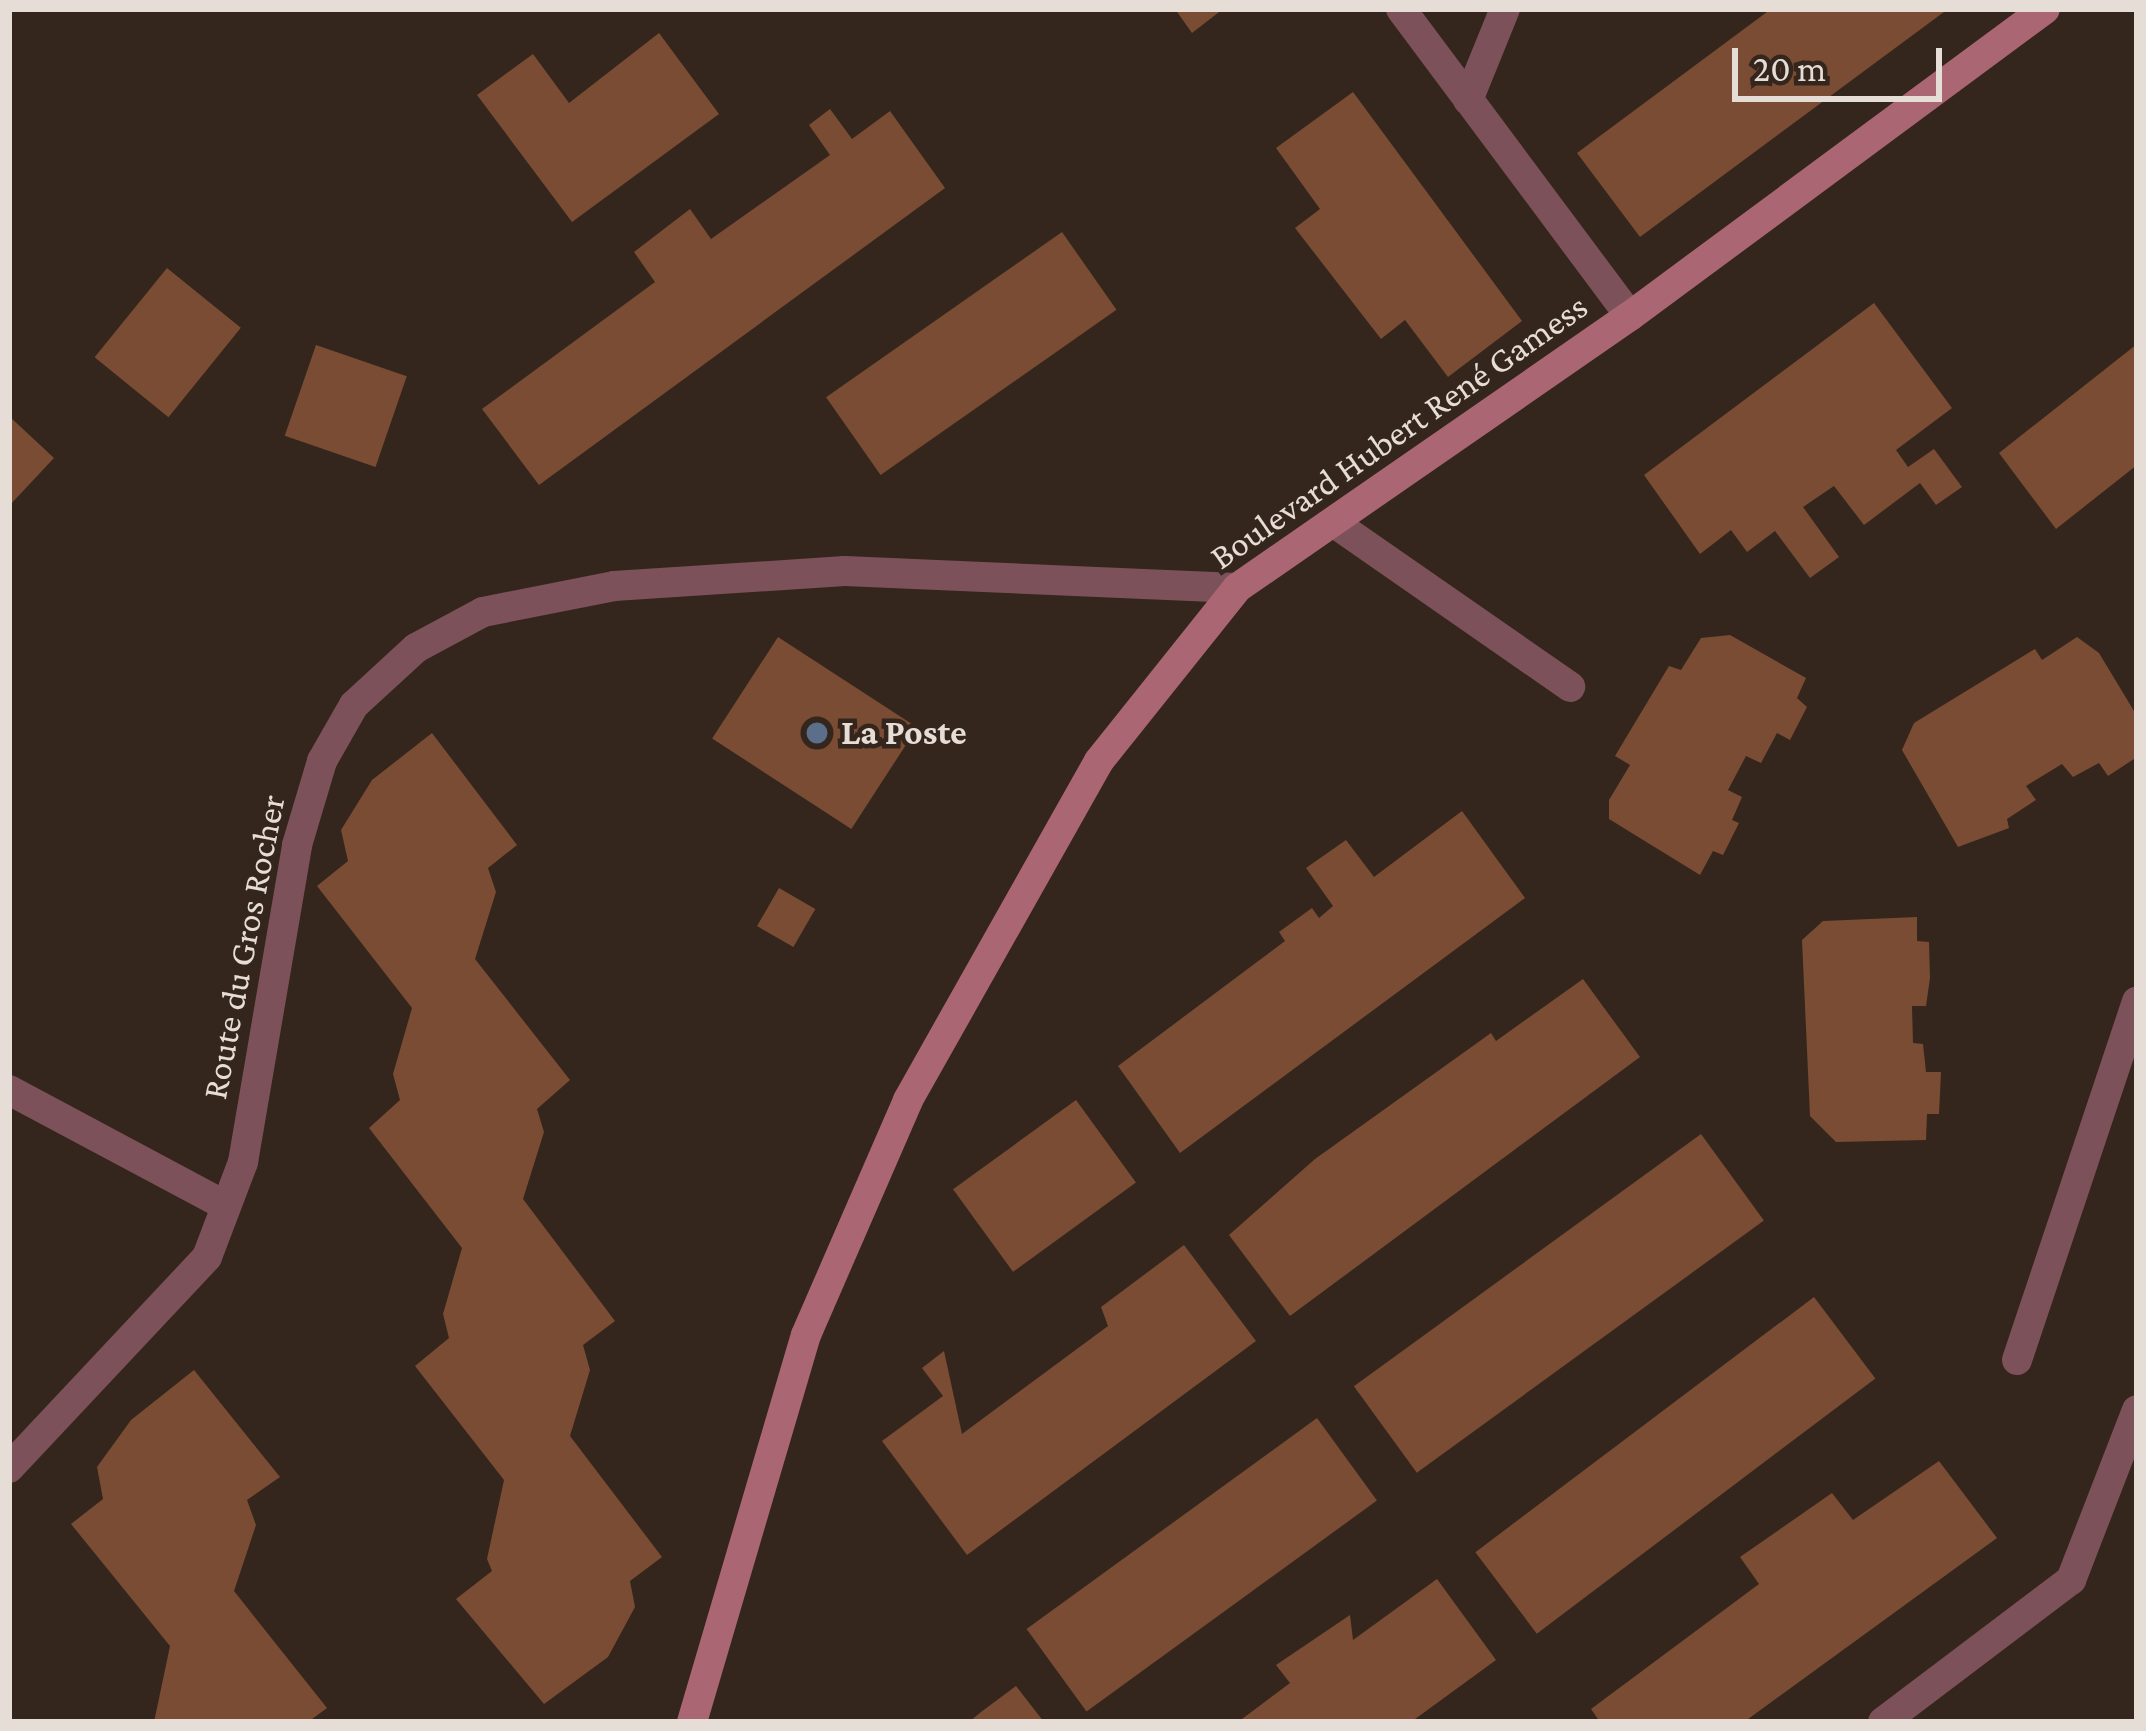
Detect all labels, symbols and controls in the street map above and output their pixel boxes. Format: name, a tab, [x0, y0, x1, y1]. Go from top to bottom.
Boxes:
scale bar	[1738, 24, 1948, 98]
text: 20 m	[1753, 49, 1826, 89]
street label: Boulevard Hubert René Gamess	[1202, 285, 1596, 579]
place label: La Poste	[841, 711, 967, 755]
marker: La Poste	[804, 720, 830, 746]
street label: Route du Gros Rocher	[193, 791, 295, 1103]

